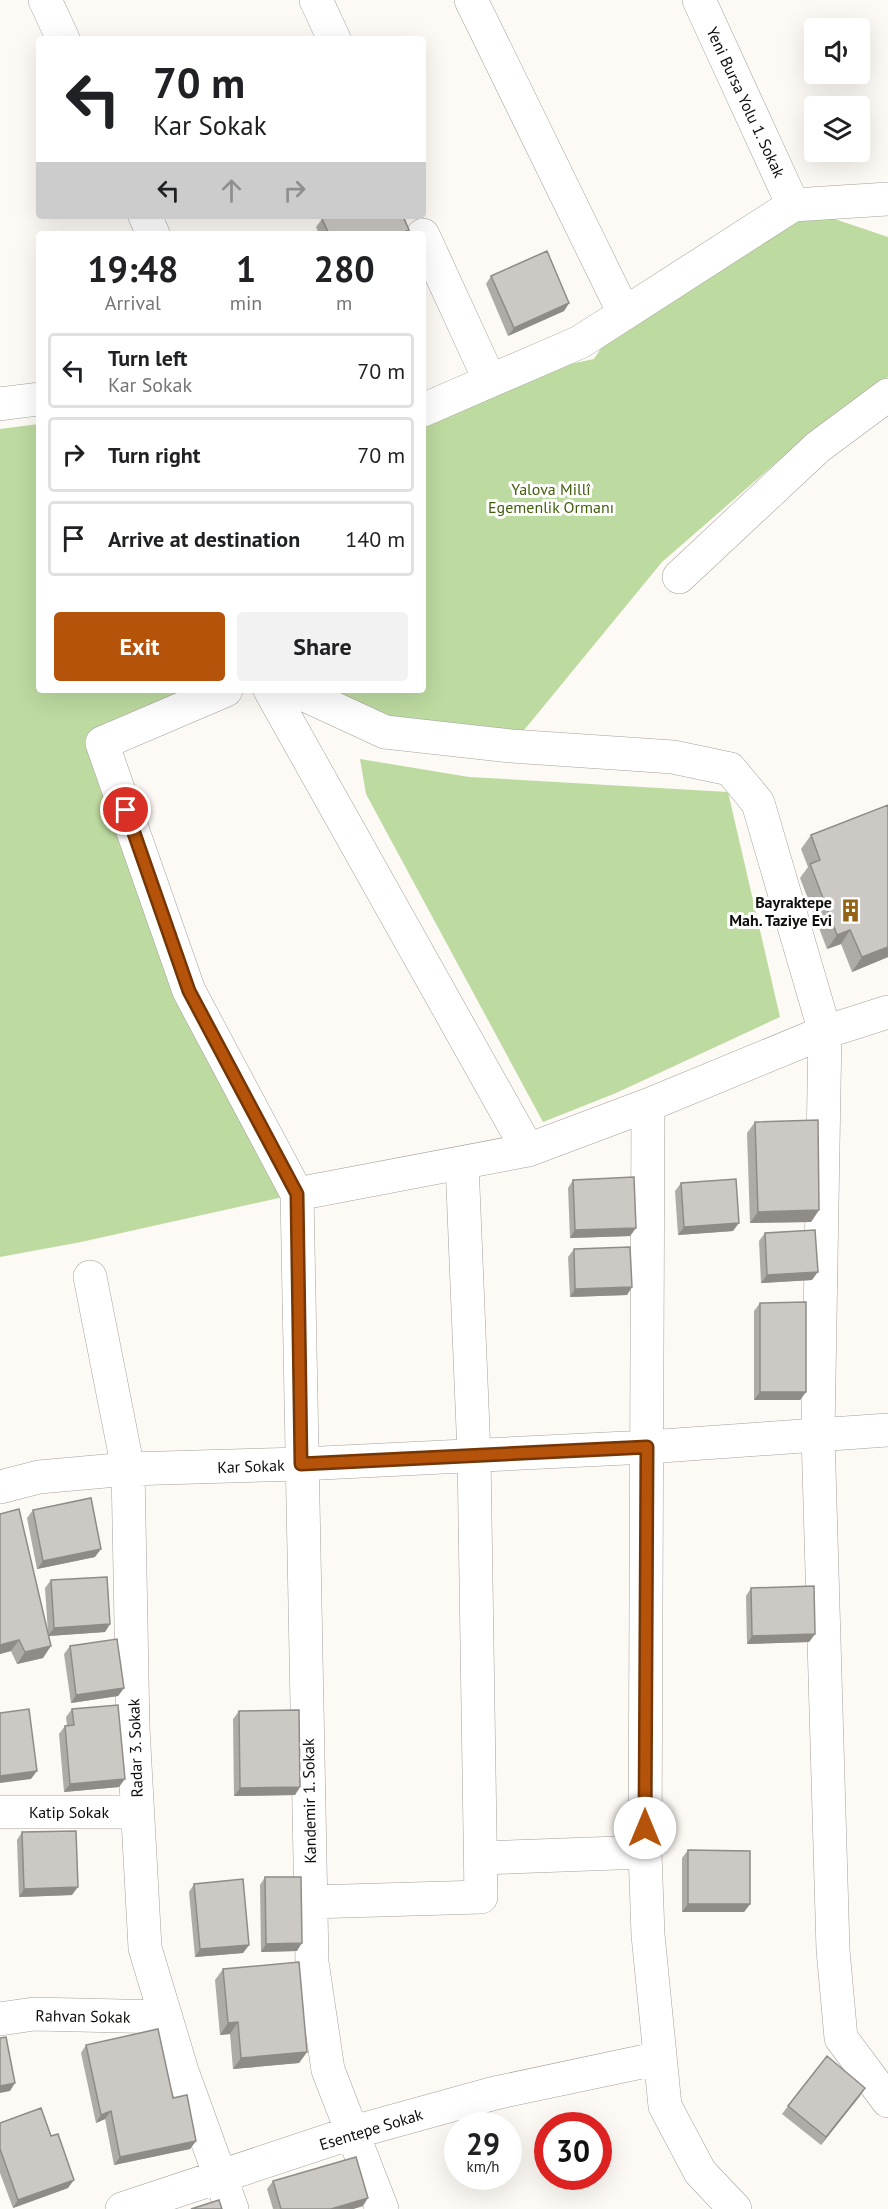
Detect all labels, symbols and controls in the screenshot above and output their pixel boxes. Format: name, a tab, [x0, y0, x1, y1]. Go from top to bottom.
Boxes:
map controls	[804, 18, 870, 162]
button: sound	[804, 18, 870, 84]
street label: Yeni Bursa Yolu 1. Sokak	[702, 23, 790, 181]
text: 70 m	[153, 55, 245, 110]
icon: left	[54, 60, 132, 138]
button: layers	[804, 96, 870, 162]
text: Kar Sokak	[153, 108, 267, 142]
icon: left	[152, 174, 185, 207]
icon: ahead	[215, 174, 248, 207]
icon: right	[278, 174, 311, 207]
text: 19:48	[87, 245, 179, 292]
text: 1	[236, 245, 256, 292]
text: 280	[314, 245, 375, 292]
text: Arrival	[105, 290, 161, 316]
text: min	[230, 290, 262, 316]
text: m	[336, 290, 352, 316]
text: Turn left	[108, 344, 188, 372]
icon: left	[57, 354, 90, 387]
text: 70 m	[357, 357, 405, 385]
text: Kar Sokak	[108, 372, 192, 398]
icon: right	[57, 438, 90, 471]
text: Turn right	[108, 441, 200, 469]
text: 70 m	[357, 441, 405, 469]
park label: Yalova Millî Egemenlik Ormanı	[488, 479, 614, 517]
icon: arrive	[57, 522, 90, 555]
text: Arrive at destination	[108, 525, 300, 553]
text: 140 m	[345, 525, 405, 553]
button: Exit	[54, 612, 225, 681]
button: Share	[237, 612, 408, 681]
pin	[100, 784, 151, 835]
icon: arrive	[109, 793, 142, 826]
place label: Bayraktepe Mah. Taziye Evi	[729, 892, 832, 930]
building icon: Bayraktepe Mah. Taziye Evi	[837, 898, 863, 924]
street label: Kar Sokak	[217, 1455, 285, 1477]
street label: Radar 3. Sokak	[123, 1698, 147, 1798]
street label: Kandemir 1. Sokak	[298, 1738, 320, 1864]
position arrow	[613, 1796, 677, 1860]
street label: Katip Sokak	[29, 1802, 109, 1822]
street label: Rahvan Sokak	[35, 2005, 131, 2027]
street label: Esentepe Sokak	[317, 2104, 425, 2154]
speed limit sign: 30	[534, 2112, 612, 2190]
text: 29	[466, 2124, 500, 2163]
text: km/h	[467, 2157, 499, 2176]

